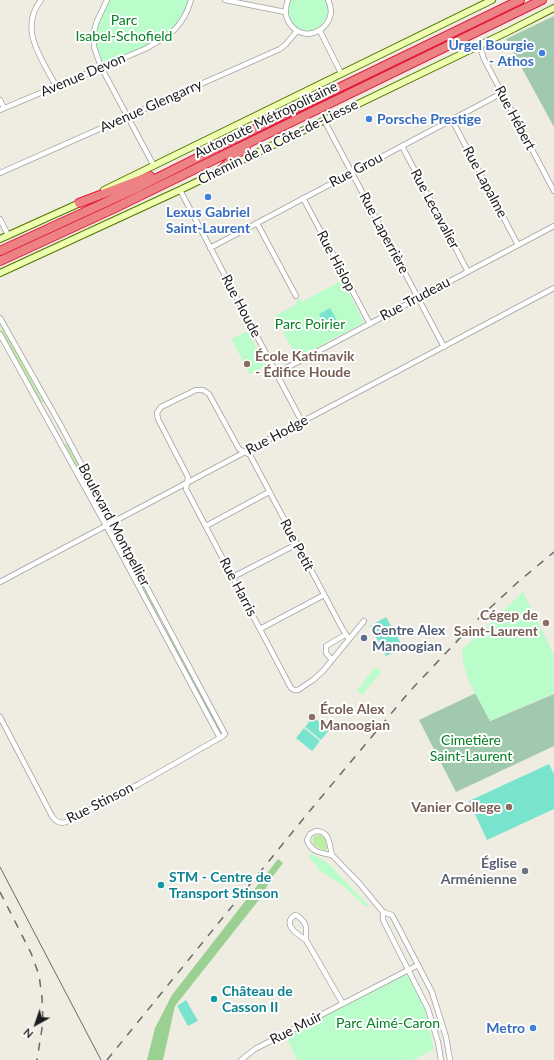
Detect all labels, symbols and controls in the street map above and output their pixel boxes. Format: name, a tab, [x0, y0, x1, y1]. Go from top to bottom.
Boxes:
park label: Parc Isabel-Schofield	[76, 12, 172, 44]
place label: Urgel Bourgie - Athos	[448, 37, 534, 70]
marker: Urgel Bourgie - Athos	[537, 48, 547, 58]
street label: Avenue Devon	[38, 50, 128, 100]
street label: Avenue Glengarry	[97, 76, 205, 136]
street label: Autoroute Métropolitaine	[192, 78, 340, 162]
street label: Rue Hébert	[491, 83, 539, 153]
street label: Chemin de la Côte-de-Liesse	[195, 96, 361, 188]
place label: Porsche Prestige	[377, 111, 481, 127]
marker: Porsche Prestige	[364, 114, 374, 124]
street label: Rue Lapalme	[459, 143, 511, 221]
street label: Rue Grou	[326, 149, 386, 191]
street label: Rue Lecavalier	[407, 166, 463, 252]
street label: Rue Laperrière	[356, 189, 412, 277]
marker: Lexus Gabriel Saint-Laurent	[203, 192, 213, 202]
place label: Lexus Gabriel Saint-Laurent	[166, 204, 250, 236]
street label: Rue Hislop	[313, 228, 359, 294]
street label: Rue Houde	[217, 272, 265, 340]
street label: Rue Trudeau	[377, 274, 453, 324]
park label: Parc Poirier	[275, 316, 345, 332]
place label: École Katimavik - Édifice Houde	[255, 348, 354, 380]
marker: École Katimavik - Édifice Houde	[242, 359, 252, 369]
street label: Rue Hodge	[243, 412, 311, 458]
street label: Boulevard Montpellier	[75, 461, 153, 589]
street label: Rue Petit	[276, 516, 318, 574]
street label: Rue Harris	[215, 555, 261, 619]
place label: Cégep de Saint-Laurent	[454, 607, 538, 640]
marker: Cégep de Saint-Laurent	[541, 618, 551, 628]
place label: Centre Alex Manoogian	[372, 622, 445, 654]
marker: Centre Alex Manoogian	[359, 633, 369, 643]
place label: École Alex Manoogian	[320, 701, 390, 734]
marker: École Alex Manoogian	[307, 712, 317, 722]
park label: Cimetière Saint-Laurent	[430, 732, 512, 764]
street label: Rue Stinson	[64, 779, 136, 827]
place label: Vanier College	[411, 799, 501, 815]
marker: Vanier College	[504, 802, 514, 812]
place label: Église Arménienne	[441, 855, 517, 888]
marker: Église Arménienne	[520, 866, 530, 876]
place label: STM - Centre de Transport Stinson	[169, 869, 278, 902]
marker: STM - Centre de Transport Stinson	[156, 880, 166, 890]
place label: Château de Casson II	[222, 983, 293, 1016]
marker: Château de Casson II	[209, 994, 219, 1004]
north arrow	[16, 1004, 56, 1044]
street label: Rue Muir	[267, 1008, 325, 1048]
park label: Parc Aimé-Caron	[336, 1015, 440, 1031]
place label: Metro	[486, 1020, 525, 1036]
marker: Metro	[528, 1023, 538, 1033]
text: N	[21, 1026, 35, 1041]

